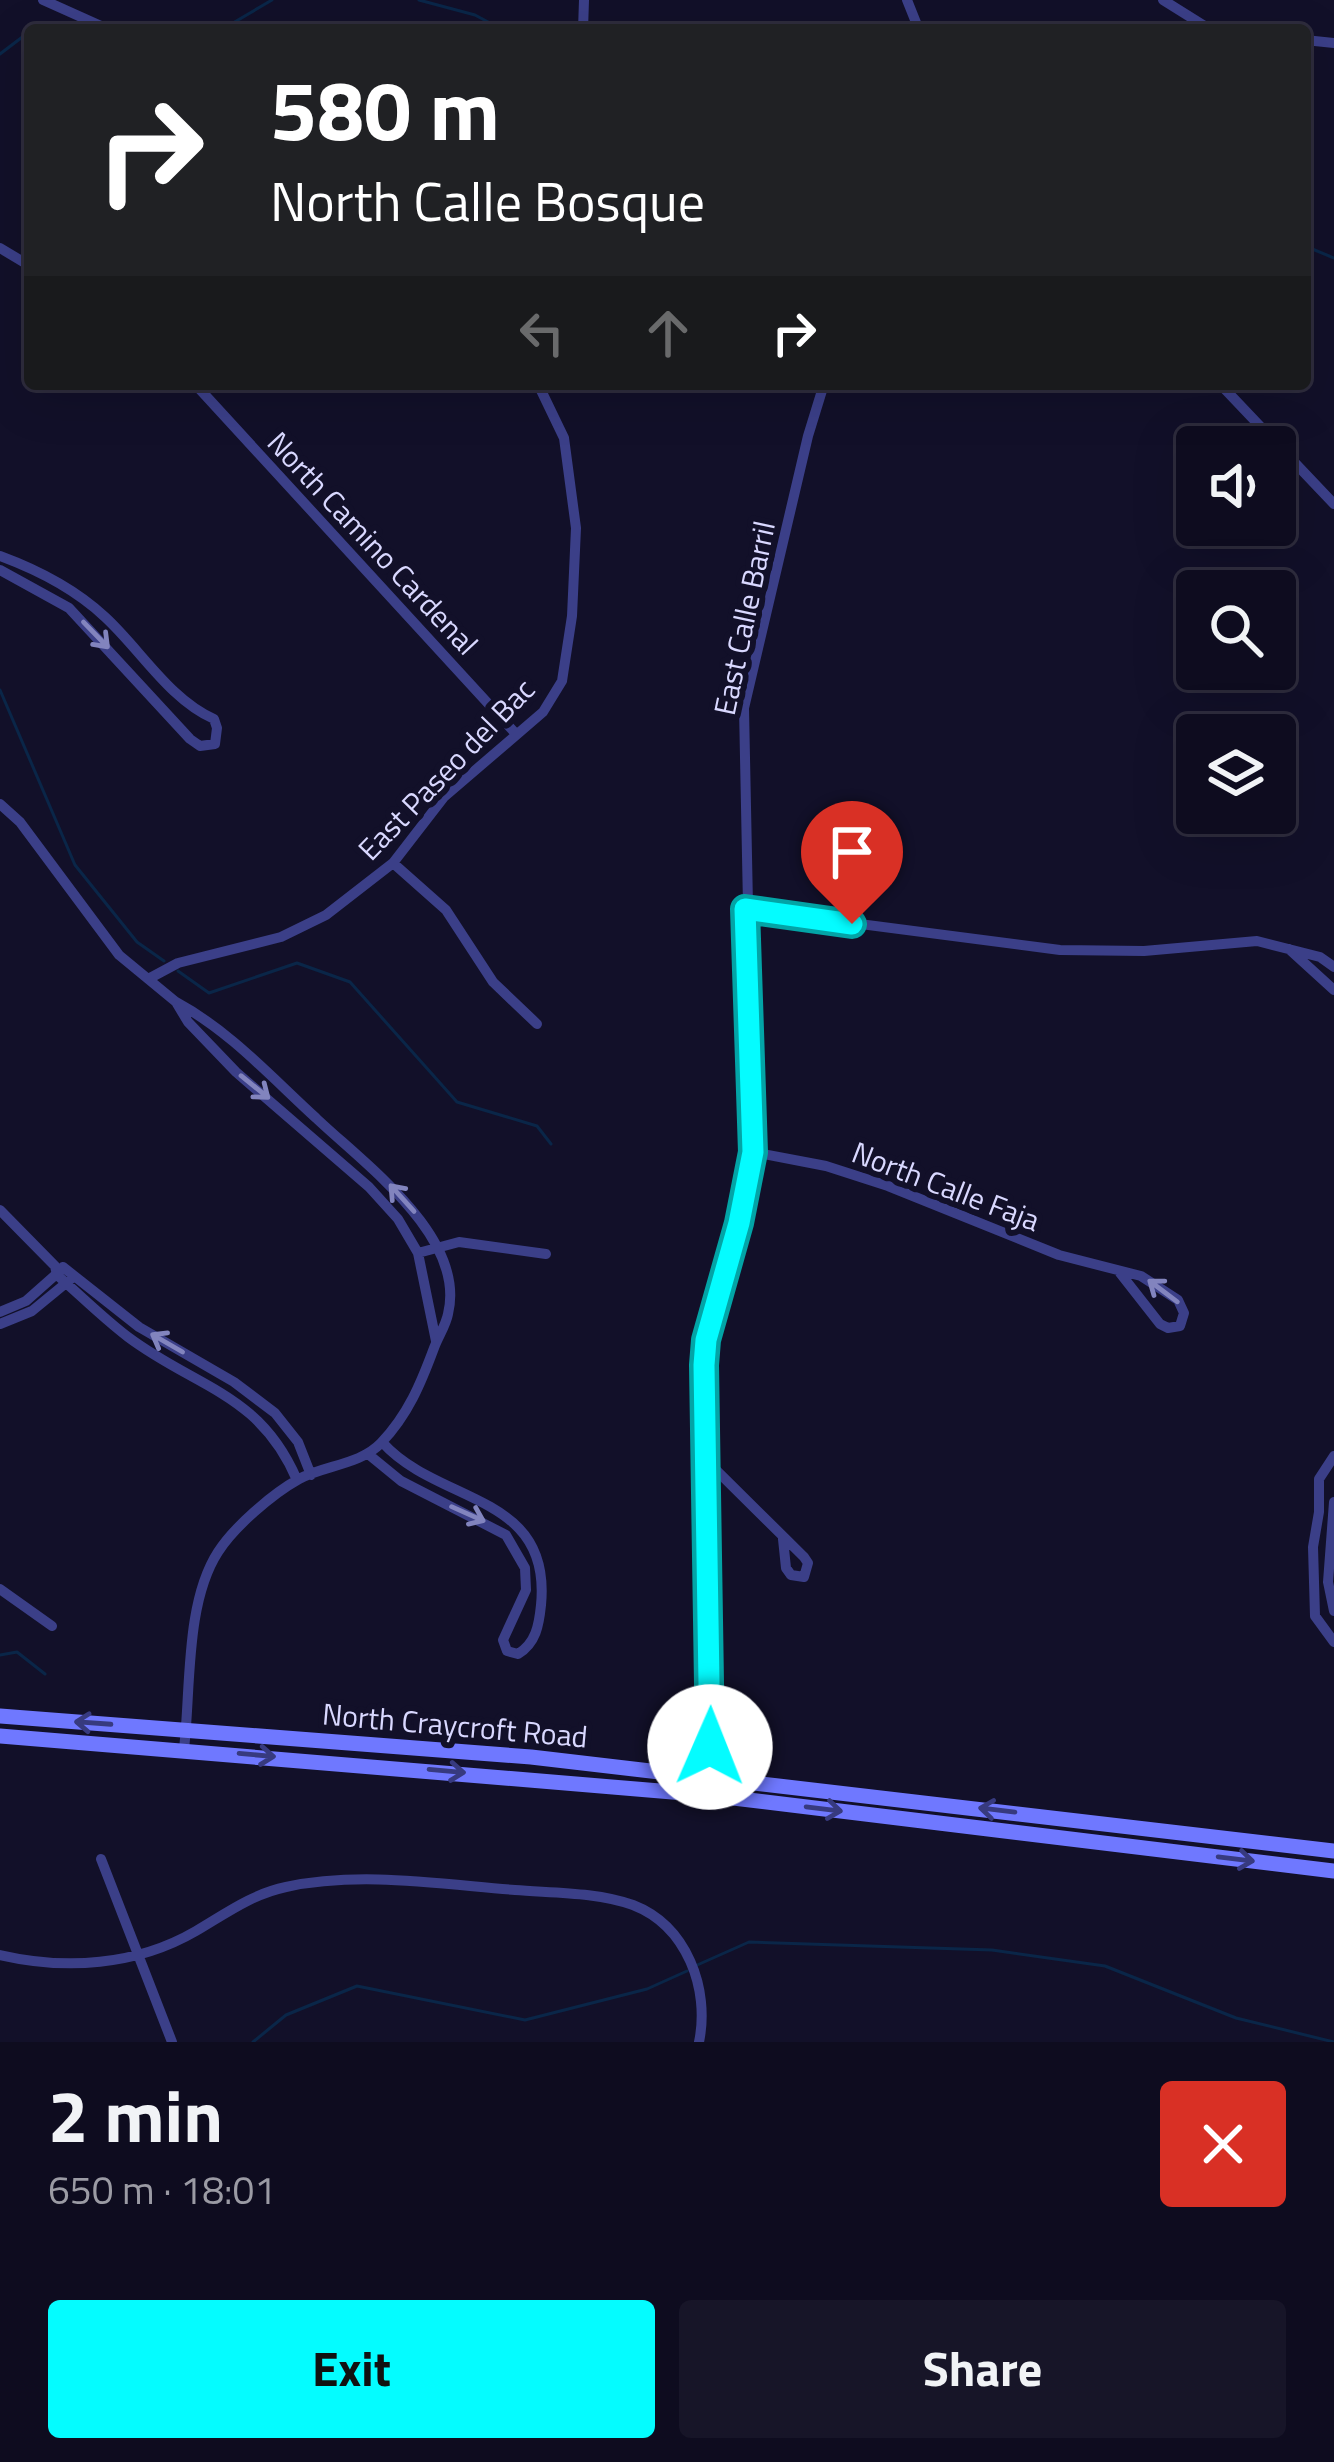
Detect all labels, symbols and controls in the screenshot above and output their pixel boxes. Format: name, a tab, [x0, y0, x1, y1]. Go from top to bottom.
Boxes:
text: 580 m	[270, 45, 500, 173]
icon: right	[72, 72, 228, 228]
text: North Calle Bosque	[270, 160, 705, 242]
icon: left	[509, 300, 575, 366]
icon: ahead	[635, 300, 701, 366]
icon: right	[761, 300, 827, 366]
street label: North Camino Cardenal	[257, 421, 489, 665]
map controls	[1176, 426, 1296, 834]
button: sound	[1176, 426, 1296, 546]
street label: East Calle Barril	[701, 517, 787, 719]
button: search	[1176, 570, 1296, 690]
one-way arrow	[81, 620, 109, 649]
street label: East Paseo del Bac	[347, 667, 545, 871]
button: layers	[1176, 714, 1296, 834]
pin	[801, 801, 903, 924]
icon: arrive	[819, 819, 885, 885]
one-way arrow	[239, 1073, 270, 1100]
street label: North Calle Faja	[845, 1129, 1047, 1243]
one-way arrow	[389, 1183, 416, 1213]
one-way arrow	[1148, 1278, 1180, 1304]
one-way arrow	[151, 1331, 185, 1355]
one-way arrow	[449, 1505, 485, 1527]
position arrow	[647, 1684, 773, 1810]
street label: North Craycroft Road	[320, 1690, 590, 1760]
one-way arrow	[74, 1711, 113, 1734]
one-way arrow	[237, 1743, 276, 1766]
one-way arrow	[427, 1760, 466, 1783]
one-way arrow	[804, 1798, 843, 1821]
one-way arrow	[978, 1798, 1017, 1820]
one-way arrow	[1215, 1848, 1254, 1870]
text: 2 min	[48, 2060, 223, 2170]
button: close	[1160, 2081, 1286, 2207]
text: 650 m · 18:01	[48, 2160, 276, 2219]
button: Exit	[48, 2300, 655, 2438]
button: Share	[679, 2300, 1286, 2438]

